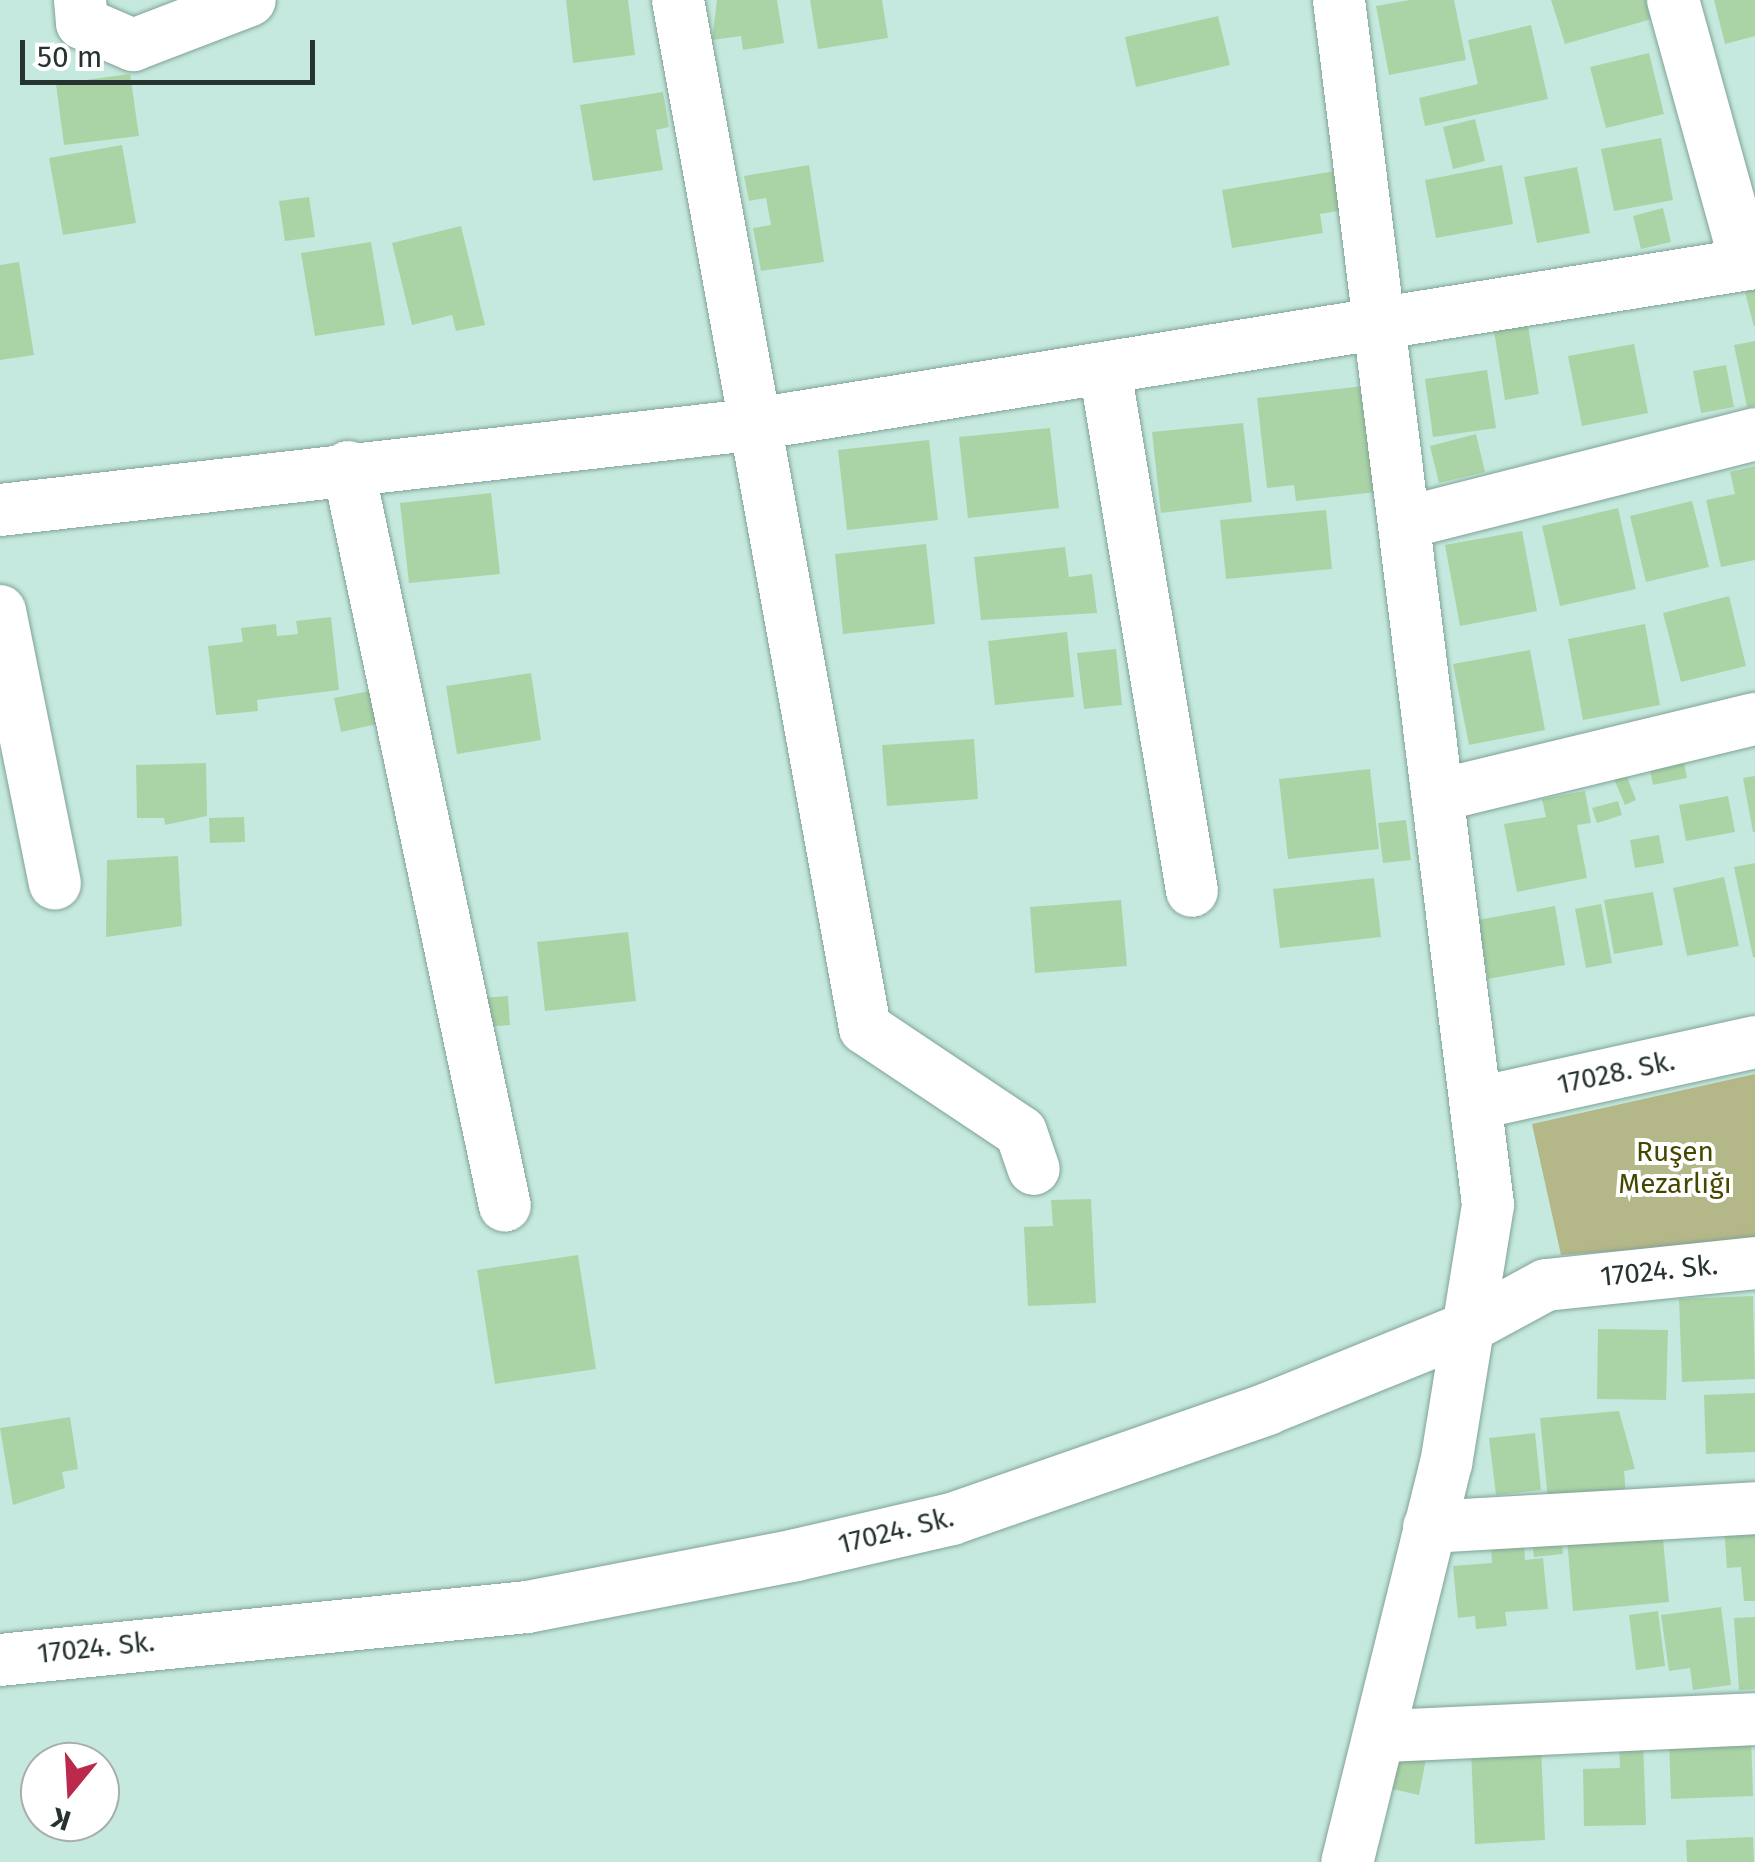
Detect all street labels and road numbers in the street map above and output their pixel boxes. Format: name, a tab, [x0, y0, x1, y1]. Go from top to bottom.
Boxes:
street label: 17028. Sk.	[1554, 1044, 1678, 1102]
street label: 17024. Sk.	[1599, 1248, 1719, 1294]
street label: 17024. Sk.	[835, 1500, 957, 1562]
street label: 17024. Sk.	[36, 1625, 156, 1671]

